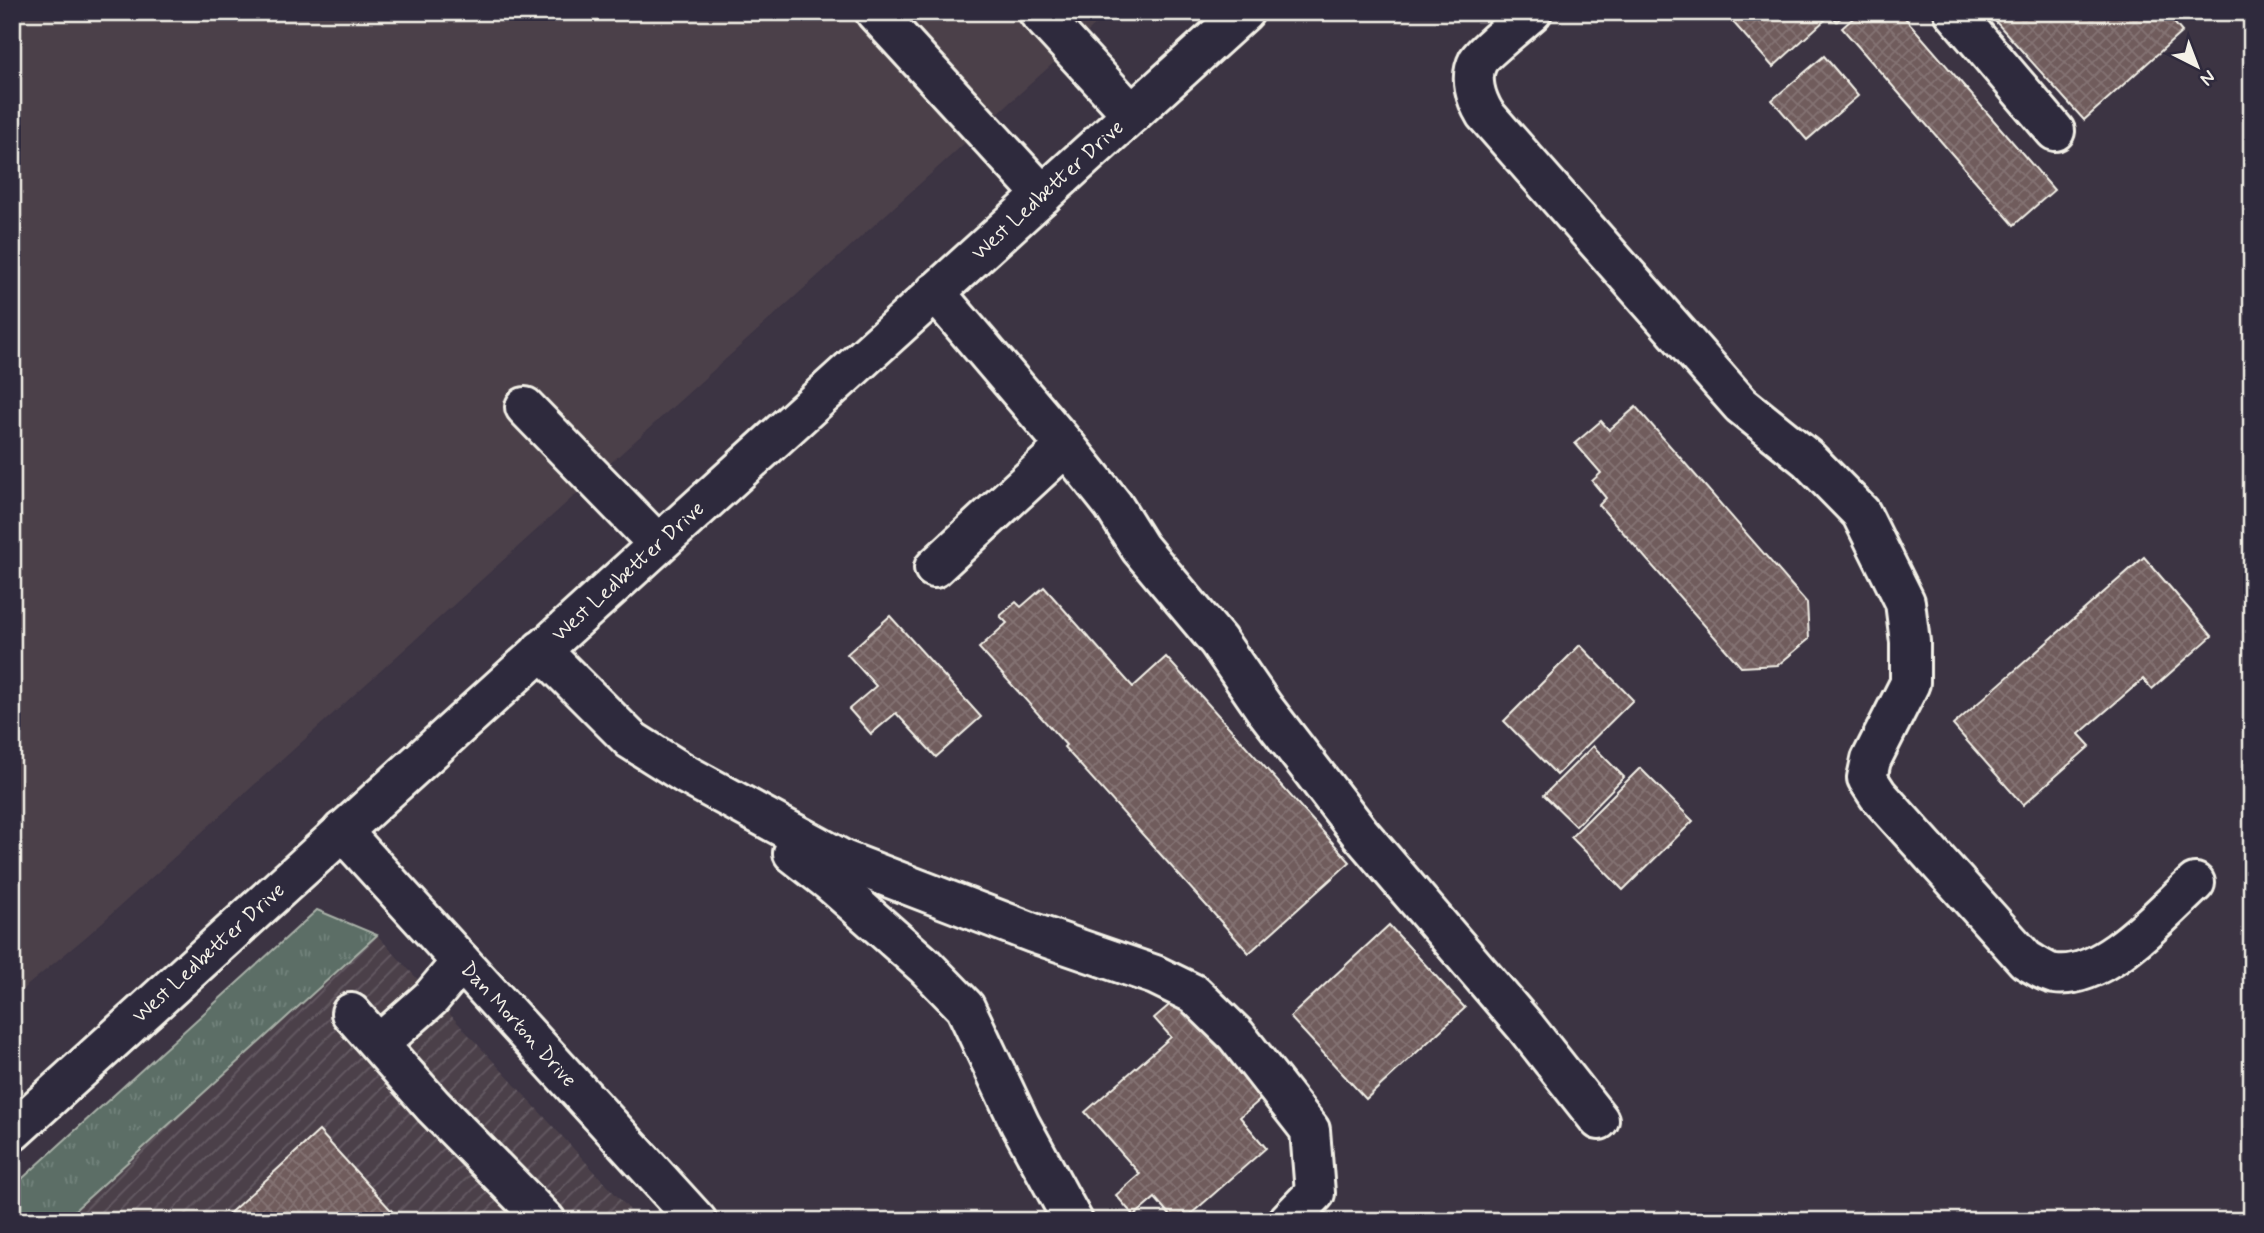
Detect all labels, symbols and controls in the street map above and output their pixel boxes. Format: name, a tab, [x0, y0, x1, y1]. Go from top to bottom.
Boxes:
north arrow	[2162, 32, 2232, 102]
text: N	[2194, 64, 2220, 91]
street label: West Ledbetter Drive	[966, 114, 1130, 267]
street label: West Ledbetter Drive	[546, 495, 711, 648]
street label: West Ledbetter Drive	[127, 877, 291, 1030]
street label: Dan Morton Drive	[454, 956, 583, 1094]

